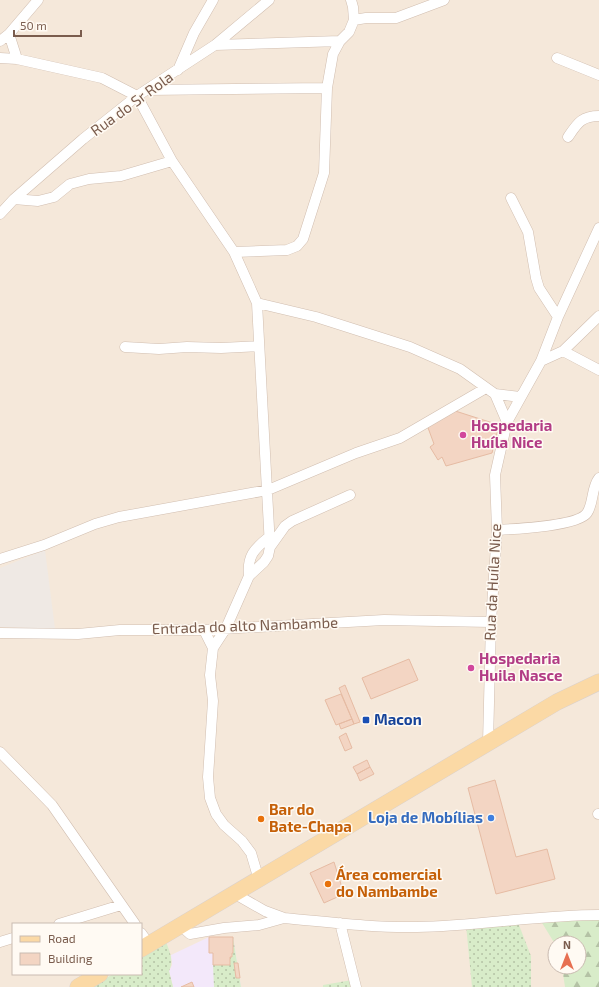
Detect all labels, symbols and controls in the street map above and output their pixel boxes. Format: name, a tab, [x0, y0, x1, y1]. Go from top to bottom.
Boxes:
scale bar	[14, 12, 81, 38]
text: 50 m	[20, 18, 47, 32]
street label: Rua do Sr Rola	[87, 67, 176, 139]
place label: Hospedaria Huíla Nice	[471, 416, 552, 451]
marker: Hospedaria Huíla Nice	[458, 430, 468, 440]
street label: Rua da Huíla Nice	[480, 523, 504, 641]
street label: Entrada do alto Nambambe	[152, 613, 338, 637]
place label: Hospedaria Huila Nasce	[479, 649, 562, 684]
marker: Hospedaria Huila Nasce	[466, 663, 476, 673]
place label: Macon	[374, 710, 422, 728]
marker: Macon	[361, 715, 371, 725]
place label: Bar do Bate-Chapa	[269, 800, 352, 835]
place label: Loja de Mobílias	[368, 808, 483, 826]
marker: Loja de Mobílias	[486, 813, 496, 823]
marker: Bar do Bate-Chapa	[256, 814, 266, 824]
place label: Área comercial do Nambambe	[336, 865, 442, 900]
marker: Área comercial do Nambambe	[323, 879, 333, 889]
legend	[12, 923, 142, 975]
text: Road	[48, 931, 76, 945]
north arrow	[547, 935, 587, 975]
text: N	[563, 938, 571, 951]
text: Building	[48, 951, 93, 965]

